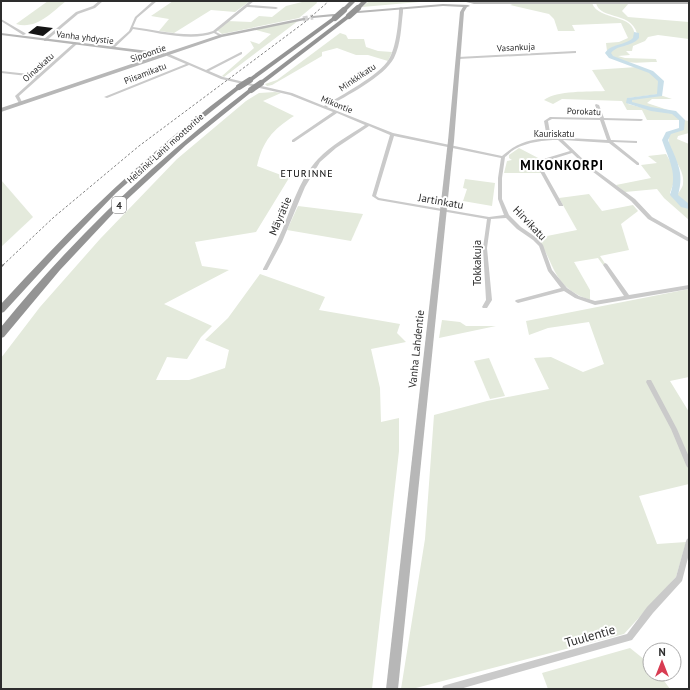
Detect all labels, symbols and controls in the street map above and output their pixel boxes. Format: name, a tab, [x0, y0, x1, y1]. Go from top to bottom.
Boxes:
street label: Vanha yhdystie	[55, 28, 115, 46]
street label: Vasankuja	[496, 41, 535, 54]
street label: Sipoontie	[129, 42, 168, 64]
street label: Oinaskatu	[20, 50, 56, 84]
street label: Piisamikatu	[122, 60, 168, 86]
street label: Minkkikatu	[336, 61, 378, 93]
street label: Mikontie	[319, 93, 355, 116]
street label: Porokatu	[567, 105, 601, 117]
street label: Helsinki-Lahti moottoritie	[124, 110, 206, 185]
street label: Kauriskatu	[534, 128, 574, 139]
district label: MIKONKORPI	[520, 157, 604, 174]
district label: ETURINNE	[280, 167, 334, 180]
street label: Jartinkatu	[416, 190, 465, 212]
street label: Mäyrätie	[266, 194, 295, 237]
road number: 4	[112, 197, 126, 213]
street label: Hirvikatu	[510, 203, 550, 243]
street label: Tokkakuja	[470, 240, 484, 286]
street label: Vanha Lahdentie	[405, 309, 427, 390]
street label: Tuulentie	[563, 621, 617, 651]
north arrow	[642, 642, 682, 682]
text: N	[658, 645, 666, 659]

